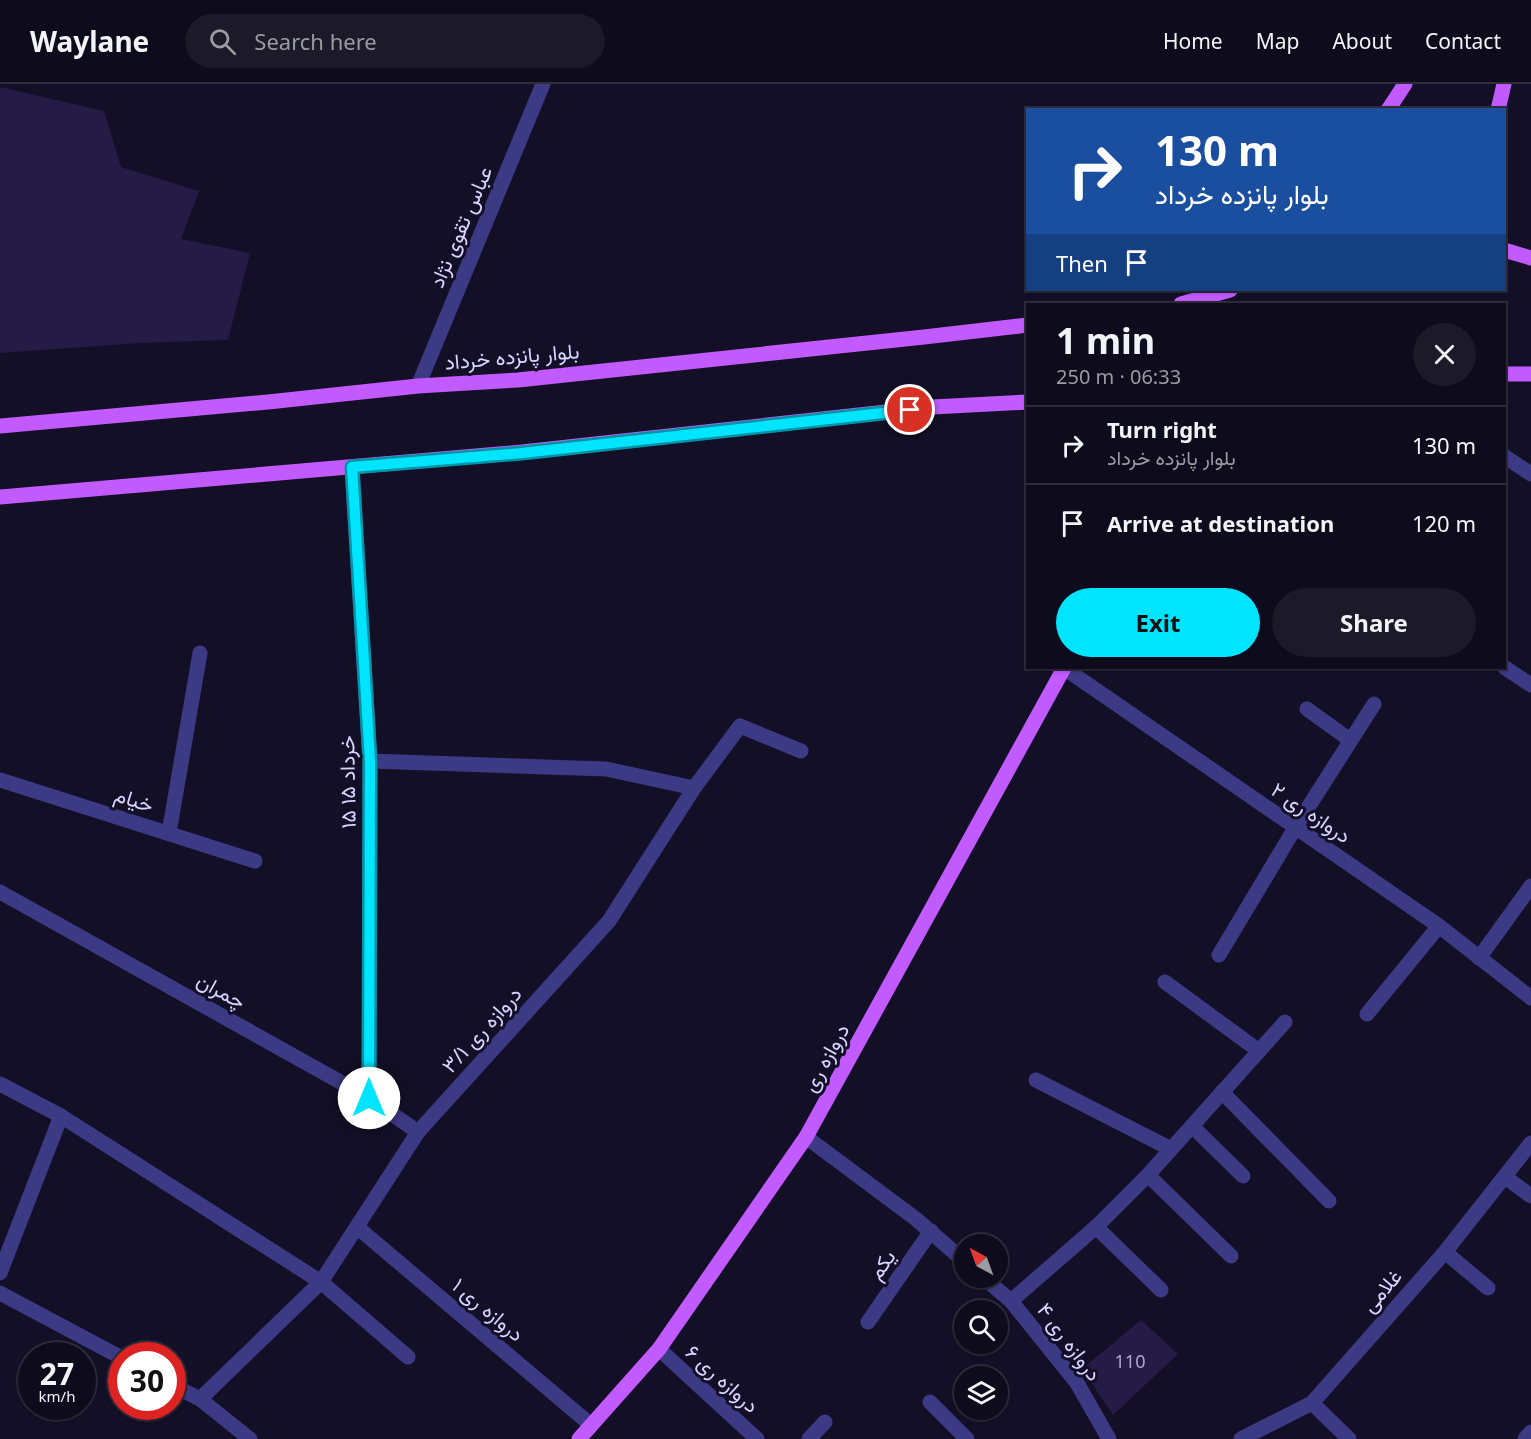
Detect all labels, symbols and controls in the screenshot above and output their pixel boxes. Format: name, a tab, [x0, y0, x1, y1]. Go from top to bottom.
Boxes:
search box	[185, 14, 605, 68]
text: Waylane	[30, 22, 149, 60]
icon: search	[206, 25, 239, 58]
text: Search here	[254, 26, 377, 56]
text: Home	[1163, 27, 1223, 55]
text: Map	[1256, 27, 1299, 55]
text: About	[1332, 27, 1392, 55]
text: Contact	[1425, 27, 1501, 55]
text: 130 m	[1155, 121, 1279, 178]
icon: right	[1056, 132, 1134, 210]
street label: عباس تقوی نژاد	[422, 162, 498, 292]
text: بلوار پانزده خرداد	[1155, 175, 1329, 212]
icon: arrive	[1120, 246, 1153, 279]
text: Then	[1056, 248, 1108, 278]
text: 1 min	[1056, 316, 1155, 365]
button: close	[1413, 323, 1476, 386]
street label: بلوار پانزده خرداد	[443, 336, 580, 377]
text: 250 m · 06:33	[1056, 363, 1181, 390]
pin	[884, 384, 935, 435]
icon: arrive	[893, 393, 926, 426]
text: Turn right	[1107, 414, 1217, 444]
icon: right	[1056, 429, 1089, 462]
text: 130 m	[1412, 430, 1476, 460]
text: بلوار پانزده خرداد	[1107, 444, 1236, 471]
icon: arrive	[1056, 507, 1089, 540]
text: Arrive at destination	[1107, 508, 1334, 538]
text: 120 m	[1412, 508, 1476, 538]
button: Exit	[1056, 588, 1260, 657]
button: Share	[1272, 588, 1476, 657]
street label: ۱۵ خرداد ۱۵	[332, 735, 362, 829]
street label: دروازه ری ۲	[1266, 775, 1357, 849]
street label: خیام	[111, 780, 158, 819]
street label: چمران	[192, 965, 251, 1016]
street label: دروازه ری ۳/۱	[435, 980, 527, 1078]
street label: دروازه ری	[795, 1018, 855, 1097]
position arrow	[337, 1066, 401, 1130]
north arrow	[954, 1234, 1008, 1288]
map controls	[954, 1234, 1008, 1420]
street label: یکم	[861, 1244, 902, 1286]
street label: غلامی	[1355, 1263, 1408, 1318]
street label: دروازه ری ۱	[447, 1271, 530, 1347]
street label: دروازه ری ۴	[1031, 1296, 1108, 1386]
button: search	[954, 1300, 1008, 1354]
street label: دروازه ری ۶	[680, 1338, 765, 1419]
speed limit sign: 30	[108, 1342, 186, 1420]
house number: 110	[1115, 1349, 1145, 1373]
text: 27	[40, 1353, 74, 1394]
button: layers	[954, 1366, 1008, 1420]
text: km/h	[39, 1386, 75, 1406]

